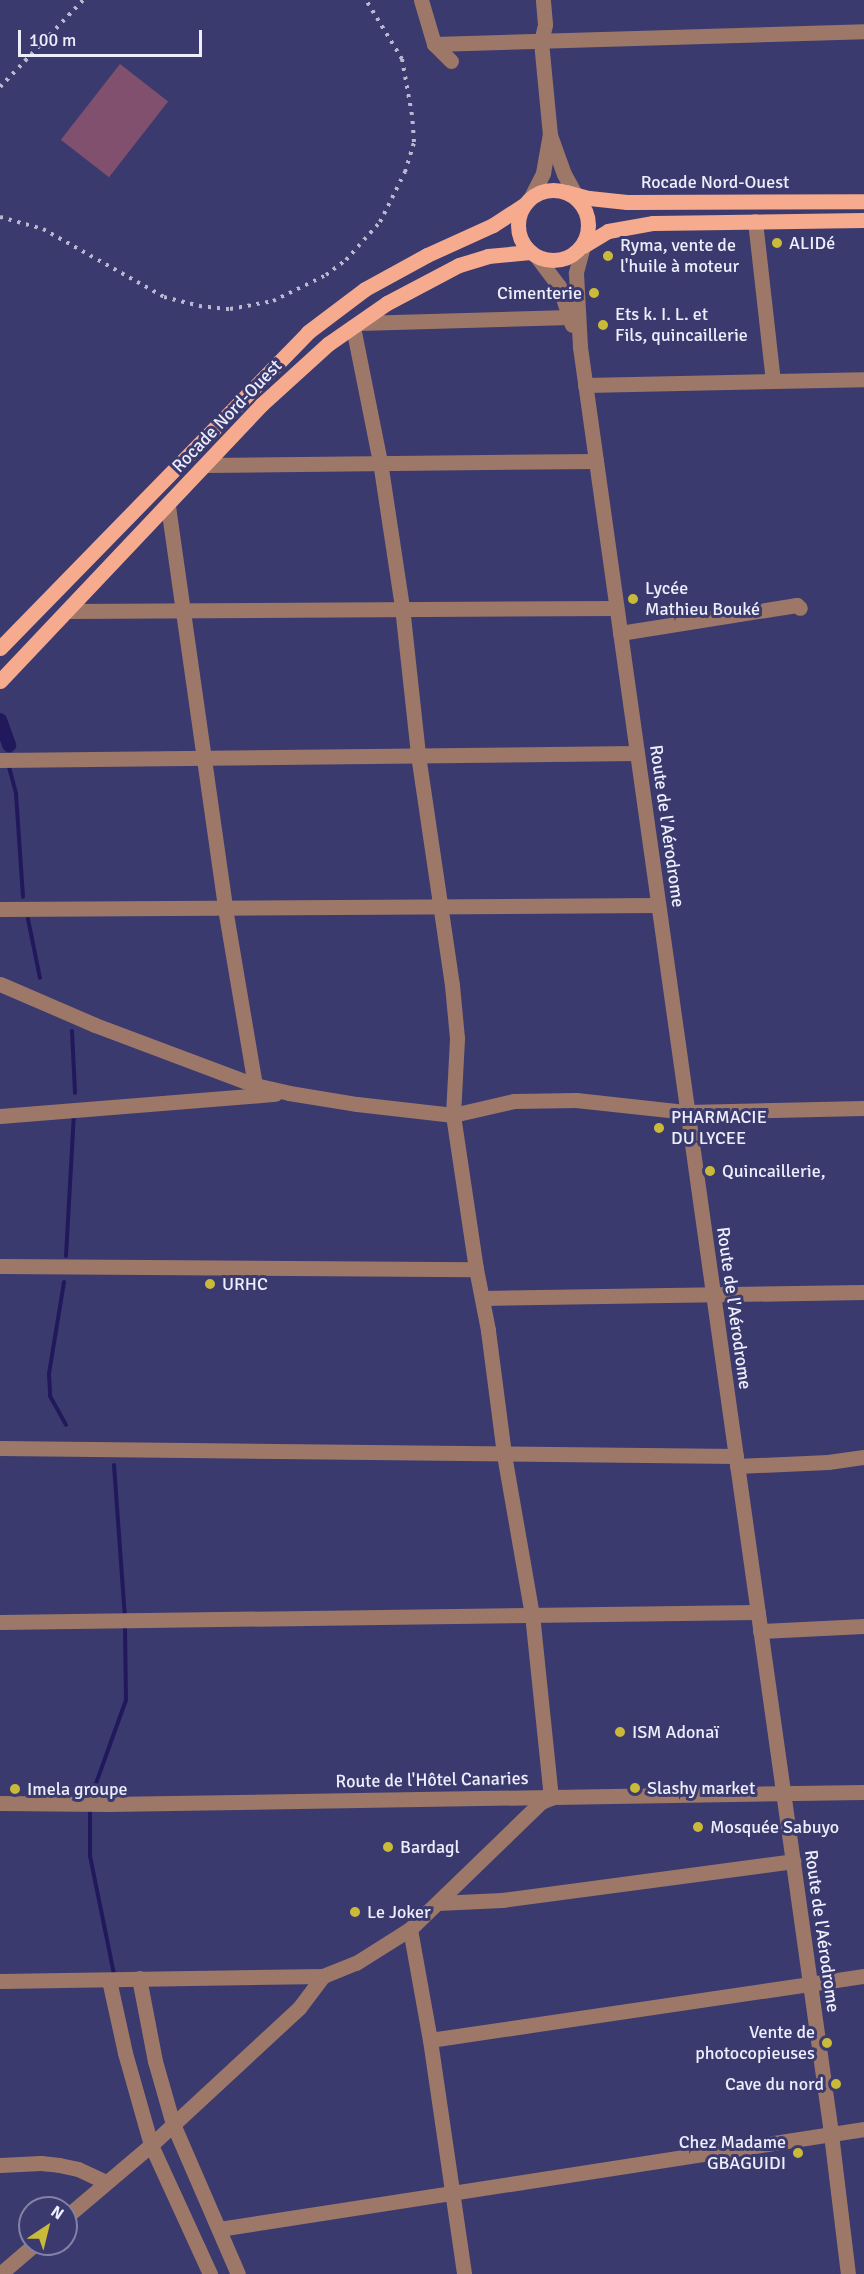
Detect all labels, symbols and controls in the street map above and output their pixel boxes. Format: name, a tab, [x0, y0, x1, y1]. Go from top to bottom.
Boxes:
scale bar	[21, 18, 206, 56]
text: 100 m	[29, 29, 76, 51]
street label: Rocade Nord-Ouest	[641, 171, 789, 193]
place label: ALIDé	[789, 232, 835, 254]
place label: Ryma, vente de l'huile à moteur	[620, 235, 739, 278]
marker: ALIDé	[770, 236, 784, 250]
marker: Ryma, vente de l'huile à moteur	[601, 249, 615, 263]
place label: Cimenterie	[497, 282, 582, 304]
marker: Cimenterie	[587, 286, 601, 300]
place label: Ets k. I. L. et Fils, quincaillerie	[615, 304, 748, 346]
marker: Ets k. I. L. et Fils, quincaillerie	[596, 318, 610, 332]
street label: Rocade Nord-Ouest	[168, 355, 286, 477]
place label: Lycée Mathieu Bouké	[645, 578, 760, 620]
marker: Lycée Mathieu Bouké	[626, 592, 640, 606]
street label: Route de l'Aérodrome	[645, 743, 689, 909]
place label: PHARMACIE DU LYCEE	[671, 1107, 767, 1150]
marker: PHARMACIE DU LYCEE	[652, 1121, 666, 1135]
place label: Quincaillerie,	[722, 1160, 826, 1182]
marker: Quincaillerie,	[703, 1164, 717, 1178]
street label: Route de l'Aérodrome	[712, 1225, 756, 1391]
place label: URHC	[222, 1273, 268, 1295]
marker: URHC	[203, 1277, 217, 1291]
place label: ISM Adonaï	[632, 1721, 719, 1743]
marker: ISM Adonaï	[613, 1725, 627, 1739]
street label: Route de l'Hôtel Canaries	[335, 1768, 529, 1792]
place label: Slashy market	[647, 1777, 755, 1799]
place label: Imela groupe	[27, 1778, 128, 1800]
marker: Slashy market	[628, 1781, 642, 1795]
marker: Imela groupe	[8, 1782, 22, 1796]
place label: Mosquée Sabuyo	[710, 1816, 839, 1838]
marker: Mosquée Sabuyo	[691, 1820, 705, 1834]
place label: Bardagl	[400, 1836, 460, 1858]
marker: Bardagl	[381, 1840, 395, 1854]
street label: Route de l'Aérodrome	[800, 1848, 844, 2014]
place label: Le Joker	[367, 1901, 431, 1923]
marker: Le Joker	[348, 1905, 362, 1919]
place label: Vente de photocopieuses	[695, 2022, 815, 2064]
marker: Vente de photocopieuses	[820, 2036, 834, 2050]
place label: Cave du nord	[725, 2073, 824, 2095]
marker: Cave du nord	[829, 2077, 843, 2091]
place label: Chez Madame GBAGUIDI	[679, 2132, 786, 2174]
marker: Chez Madame GBAGUIDI	[791, 2146, 805, 2160]
north arrow	[18, 2196, 78, 2256]
text: N	[47, 2202, 67, 2224]

